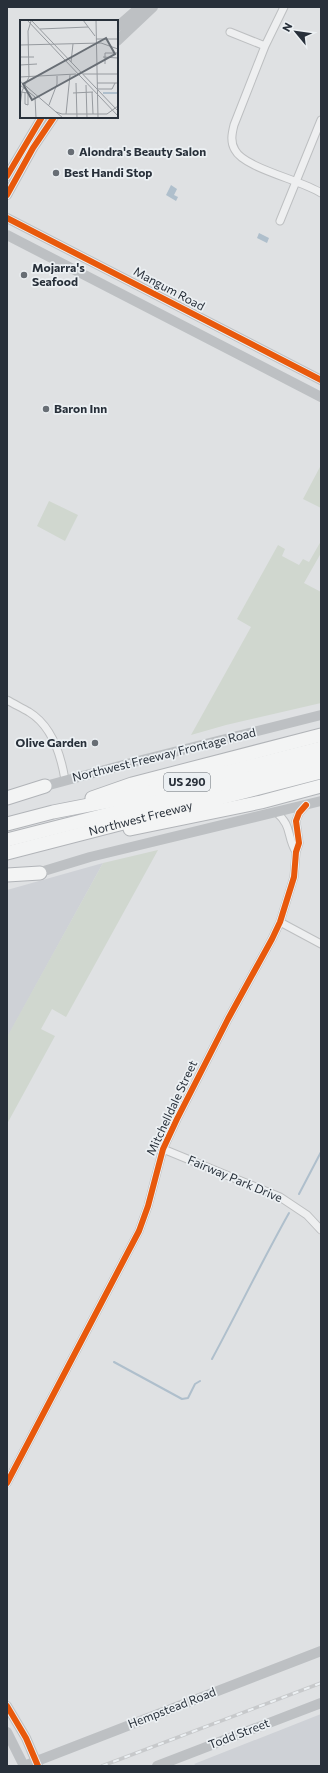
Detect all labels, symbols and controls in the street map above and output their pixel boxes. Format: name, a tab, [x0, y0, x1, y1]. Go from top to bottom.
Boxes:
north arrow	[276, 12, 316, 52]
inset map	[20, 20, 118, 118]
text: N	[279, 20, 295, 34]
place label: Alondra's Beauty Salon	[79, 144, 206, 158]
marker: Alondra's Beauty Salon	[66, 147, 76, 157]
place label: Best Handi Stop	[64, 165, 152, 179]
marker: Best Handi Stop	[51, 168, 61, 178]
place label: Mojarra's Seafood	[32, 260, 85, 288]
street label: Mangum Road	[132, 264, 207, 313]
marker: Mojarra's Seafood	[19, 270, 29, 280]
place label: Baron Inn	[54, 401, 107, 415]
marker: Baron Inn	[41, 404, 51, 414]
street label: Northwest Freeway Frontage Road	[71, 724, 257, 784]
place label: Olive Garden	[16, 735, 87, 749]
marker: Olive Garden	[90, 738, 100, 748]
road number: US 290	[164, 773, 210, 791]
street label: Northwest Freeway	[87, 797, 194, 838]
street label: Mitchelldale Street	[143, 1058, 199, 1157]
street label: Fairway Park Drive	[186, 1152, 285, 1204]
street label: Hempstead Road	[126, 1684, 218, 1730]
street label: Todd Street	[206, 1715, 271, 1751]

